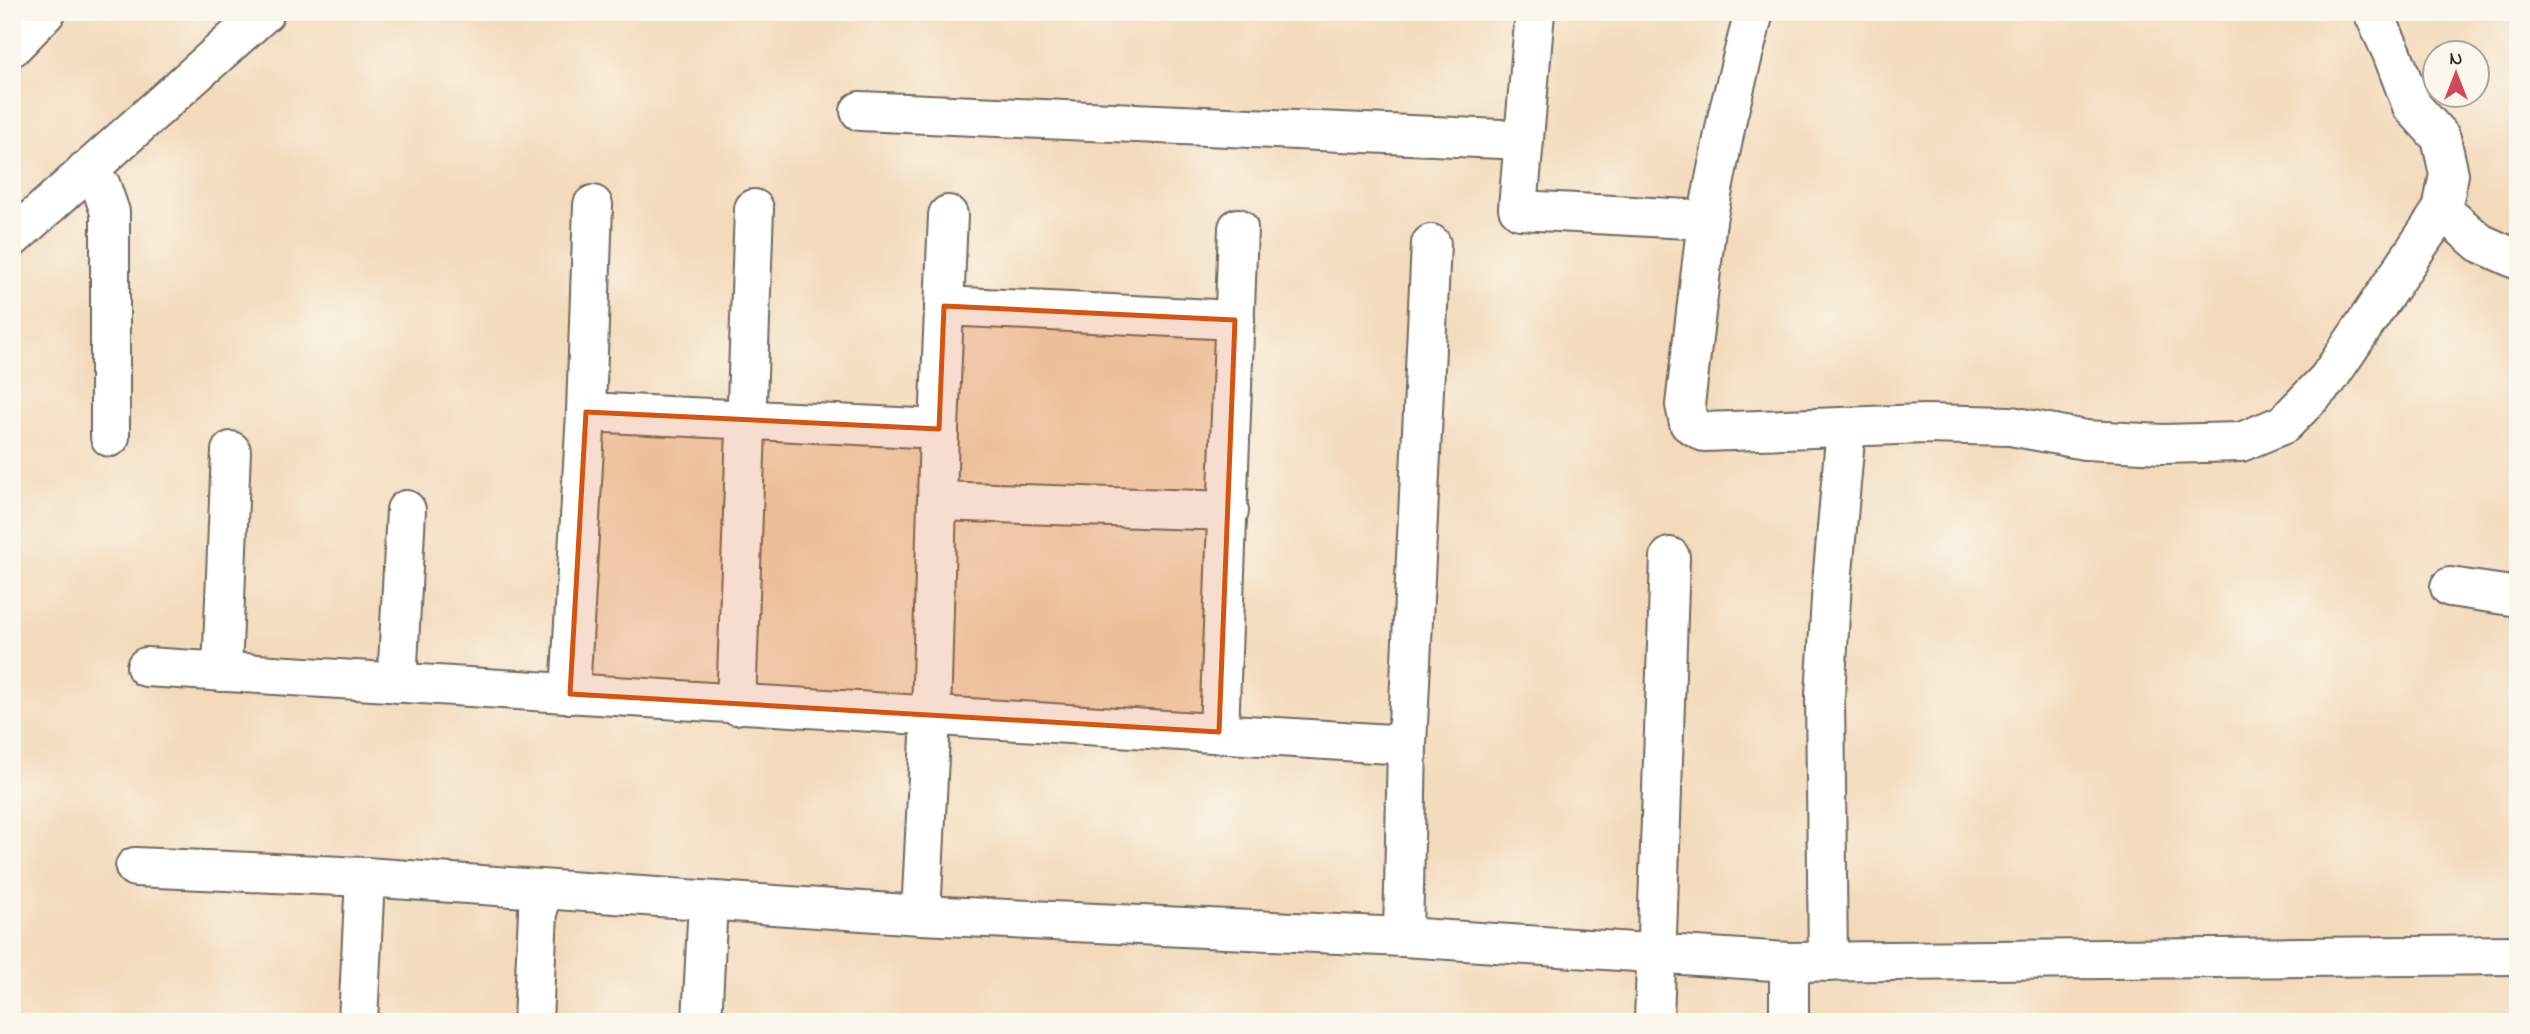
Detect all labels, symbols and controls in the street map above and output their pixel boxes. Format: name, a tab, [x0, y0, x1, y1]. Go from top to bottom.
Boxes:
north arrow	[2422, 38, 2492, 108]
text: N	[2450, 46, 2463, 73]

